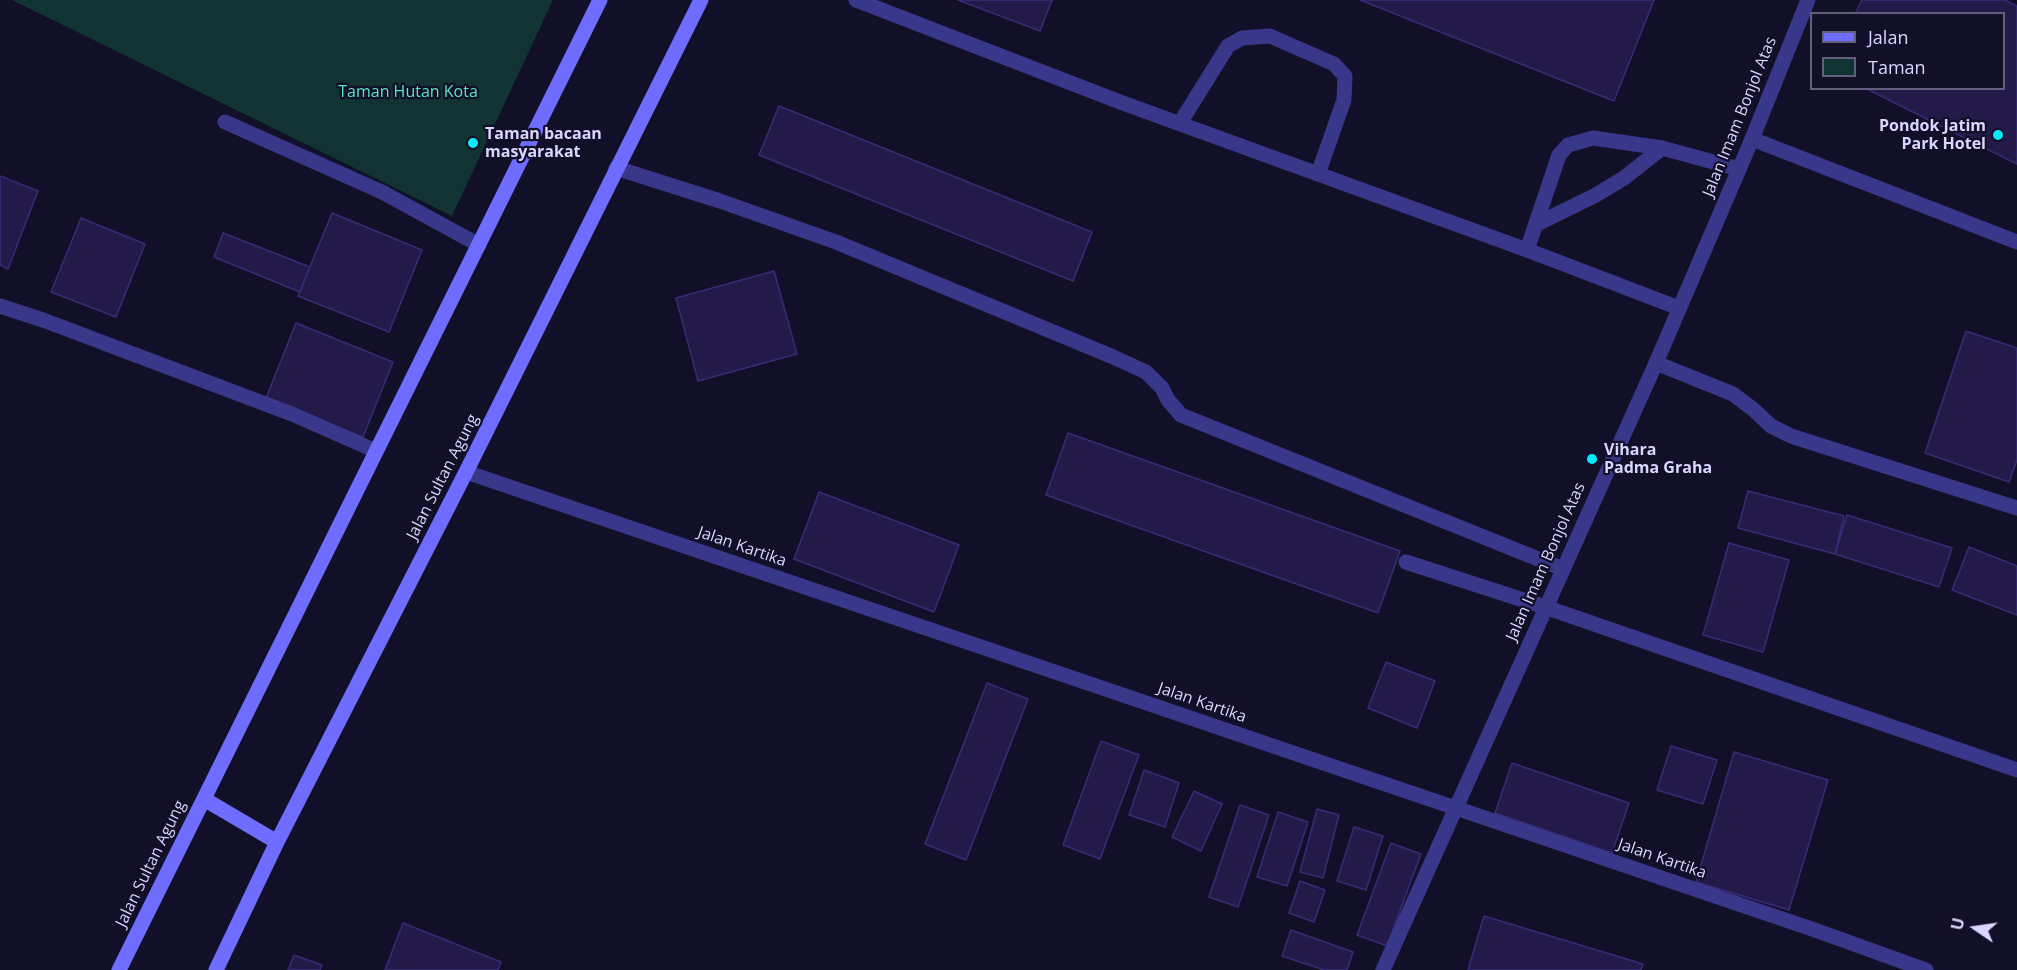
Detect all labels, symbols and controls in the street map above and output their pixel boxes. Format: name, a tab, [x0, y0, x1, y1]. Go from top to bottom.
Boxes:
legend	[1810, 12, 2005, 90]
text: Jalan	[1868, 25, 1908, 49]
street label: Jalan Imam Bonjol Atas	[1699, 34, 1781, 200]
text: Taman	[1868, 55, 1926, 79]
park label: Taman Hutan Kota	[338, 82, 478, 102]
place label: Pondok Jatim Park Hotel	[1879, 116, 1986, 154]
place label: Taman bacaan masyarakat	[485, 124, 602, 162]
marker: Pondok Jatim Park Hotel	[1991, 128, 2005, 142]
marker: Taman bacaan masyarakat	[466, 136, 480, 150]
street label: Jalan Sultan Agung	[403, 411, 483, 543]
place label: Vihara Padma Graha	[1604, 440, 1712, 478]
marker: Vihara Padma Graha	[1585, 452, 1599, 466]
street label: Jalan Imam Bonjol Atas	[1502, 480, 1590, 644]
street label: Jalan Kartika	[695, 523, 789, 571]
street label: Jalan Kartika	[1155, 679, 1249, 727]
street label: Jalan Sultan Agung	[112, 798, 190, 930]
street label: Jalan Kartika	[1615, 835, 1709, 883]
north arrow	[1945, 898, 2005, 958]
text: U	[1945, 916, 1970, 932]

